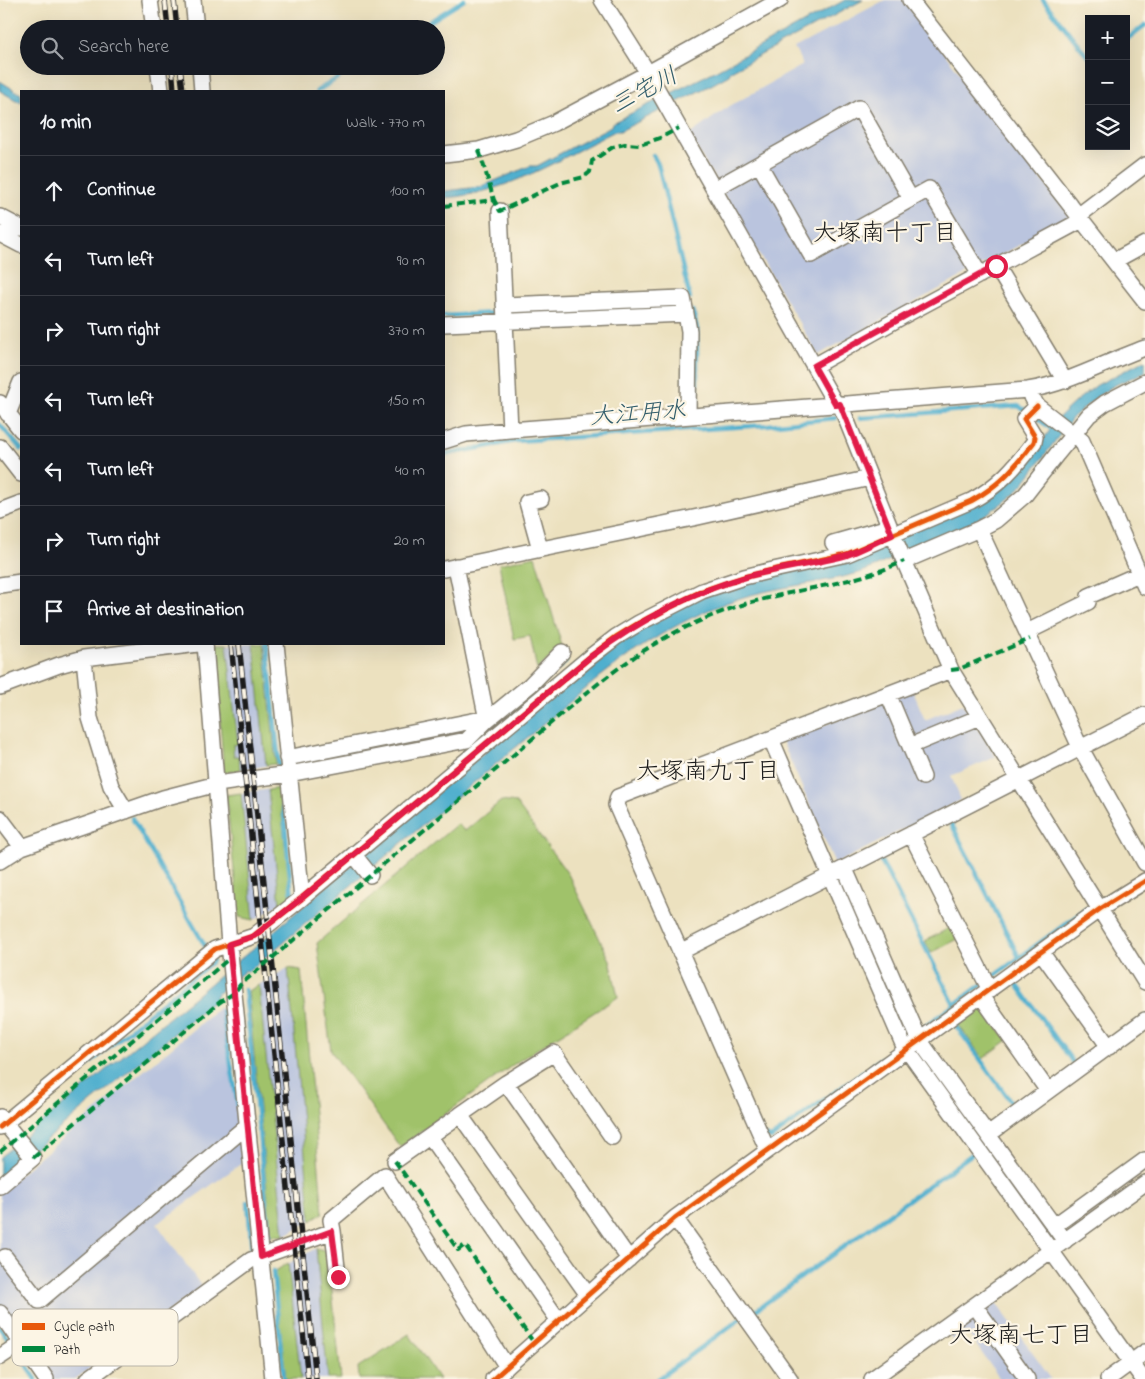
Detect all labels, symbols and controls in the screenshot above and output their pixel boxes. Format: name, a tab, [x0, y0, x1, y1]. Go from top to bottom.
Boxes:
map controls	[1085, 15, 1130, 150]
button: +	[1085, 15, 1130, 60]
search box	[20, 20, 445, 75]
icon: search	[38, 34, 66, 62]
text: Search here	[78, 34, 169, 61]
water label: 三宅川	[605, 60, 685, 124]
button: −	[1085, 60, 1130, 105]
button: layers	[1085, 105, 1130, 150]
text: 10 min	[40, 108, 91, 138]
text: Walk · 770 m	[346, 111, 425, 135]
icon: ahead	[40, 177, 68, 205]
text: Continue	[87, 177, 155, 204]
text: 100 m	[390, 179, 425, 203]
district label: 大塚南十丁目	[813, 217, 957, 252]
icon: left	[40, 247, 68, 275]
text: Turn left	[87, 247, 154, 274]
text: 90 m	[397, 249, 425, 273]
route start	[985, 255, 1008, 278]
icon: right	[40, 317, 68, 345]
text: Turn right	[87, 317, 160, 344]
text: 370 m	[388, 319, 425, 343]
icon: left	[40, 387, 68, 415]
text: Turn left	[87, 387, 154, 414]
text: 150 m	[387, 389, 425, 413]
water label: 大江用水	[589, 394, 687, 436]
icon: left	[40, 457, 68, 485]
text: Turn left	[87, 457, 154, 484]
text: 40 m	[395, 459, 425, 483]
icon: right	[40, 527, 68, 555]
text: Turn right	[87, 527, 160, 554]
text: 20 m	[394, 529, 425, 553]
icon: arrive	[40, 597, 68, 625]
text: Arrive at destination	[87, 597, 244, 624]
district label: 大塚南九丁目	[636, 755, 780, 790]
route end	[327, 1266, 350, 1289]
legend	[12, 1309, 178, 1366]
text: Cycle path	[54, 1317, 115, 1339]
district label: 大塚南七丁目	[949, 1319, 1093, 1354]
text: Path	[54, 1340, 80, 1361]

